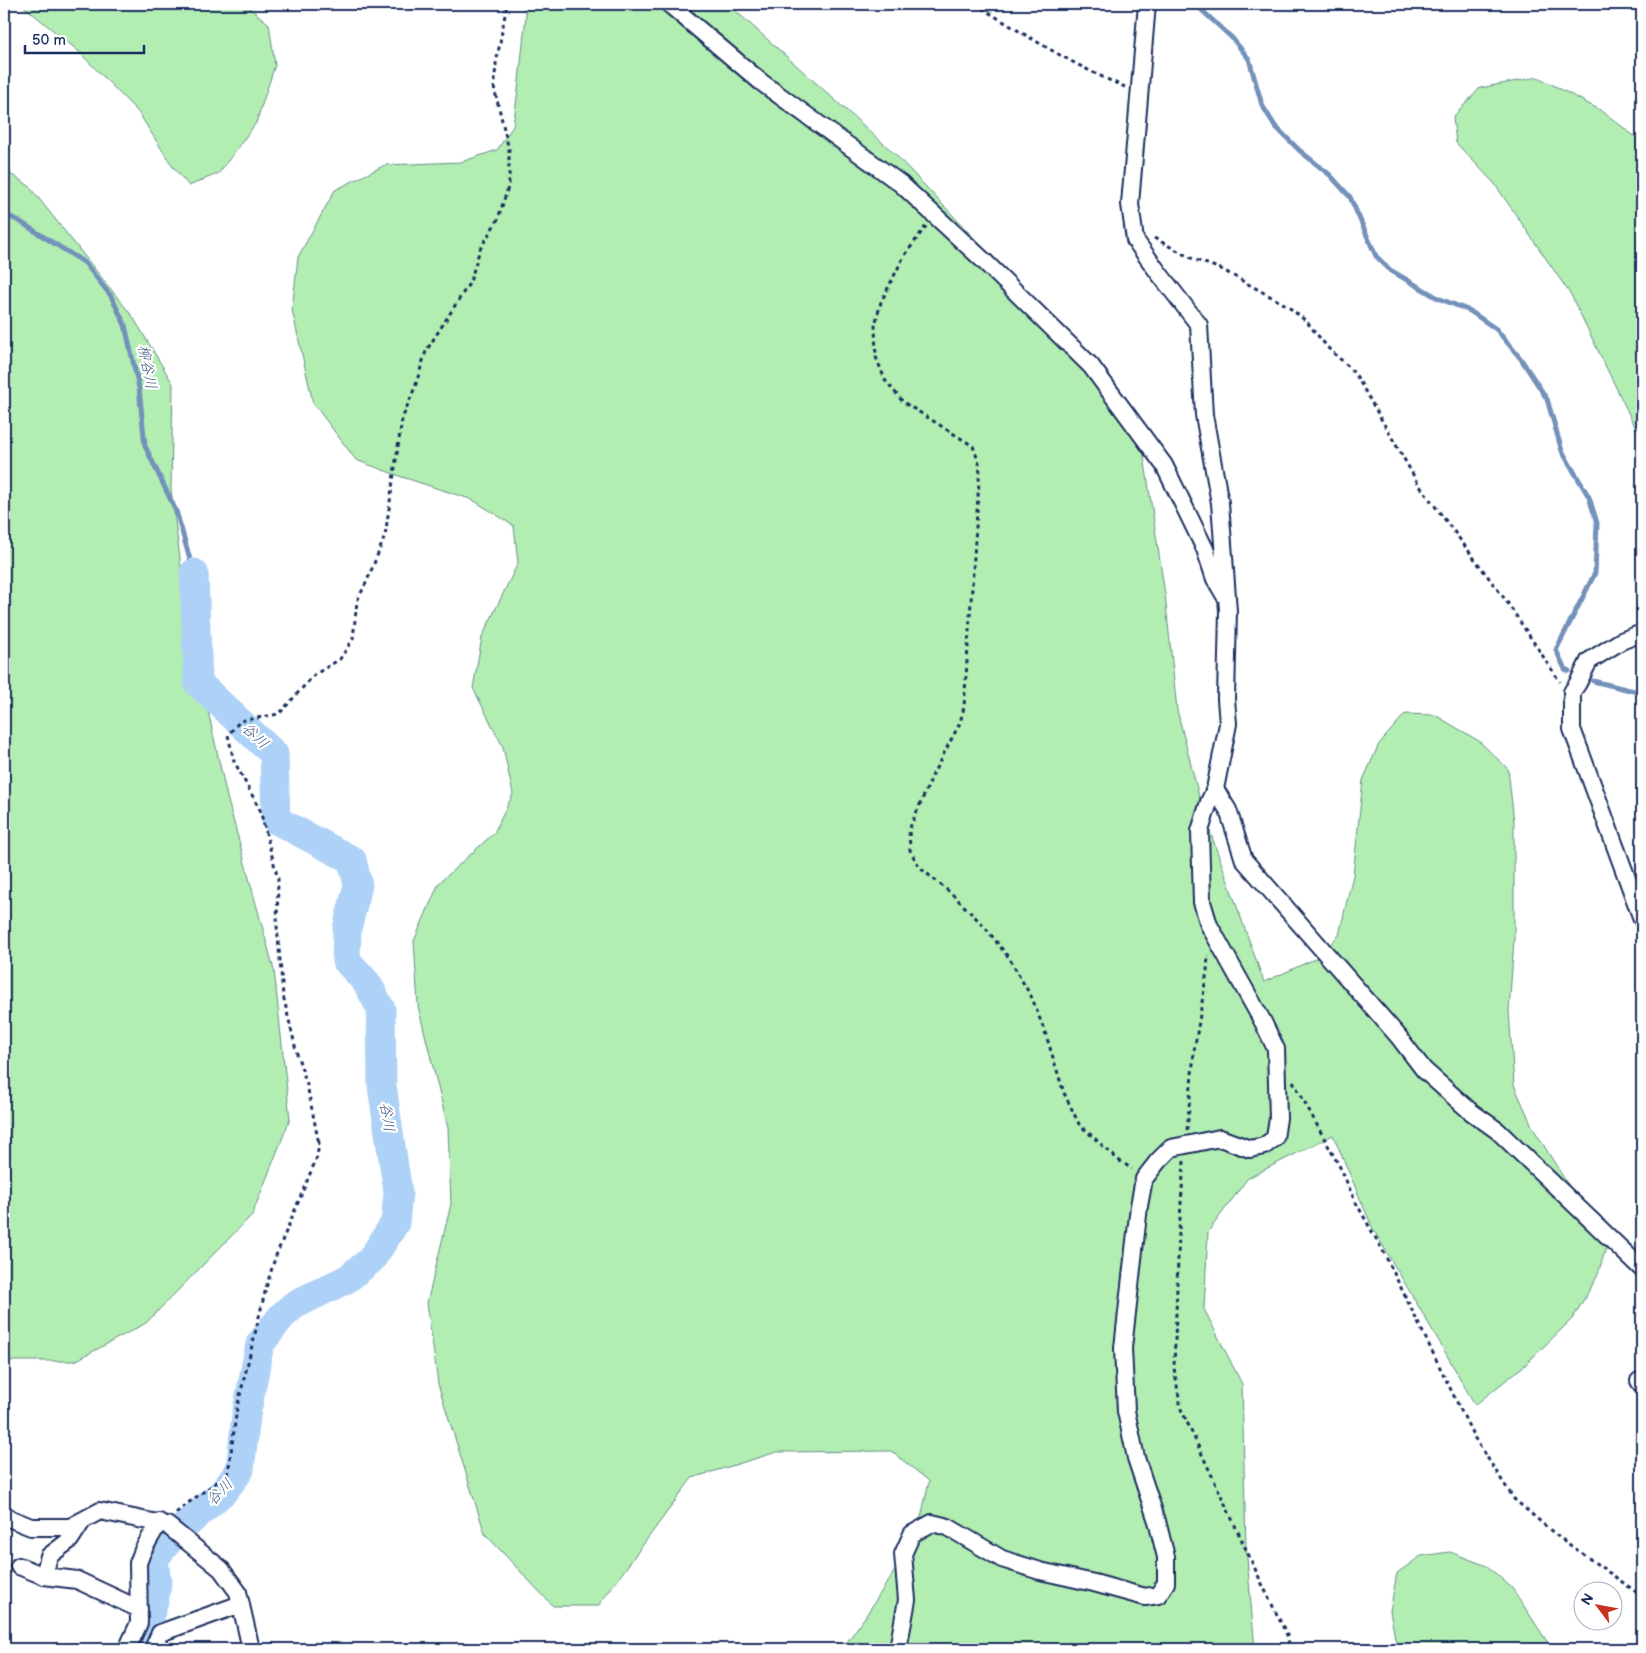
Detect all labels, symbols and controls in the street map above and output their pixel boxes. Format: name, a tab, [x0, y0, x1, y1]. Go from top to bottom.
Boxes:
scale bar	[25, 22, 144, 54]
text: 50 m	[32, 31, 66, 50]
water label: 柳谷川	[133, 343, 161, 391]
water label: 谷川	[238, 719, 272, 753]
water label: 谷川	[375, 1101, 399, 1133]
water label: 谷川	[203, 1475, 237, 1509]
north arrow	[1574, 1580, 1624, 1630]
text: N	[1577, 1590, 1597, 1608]

